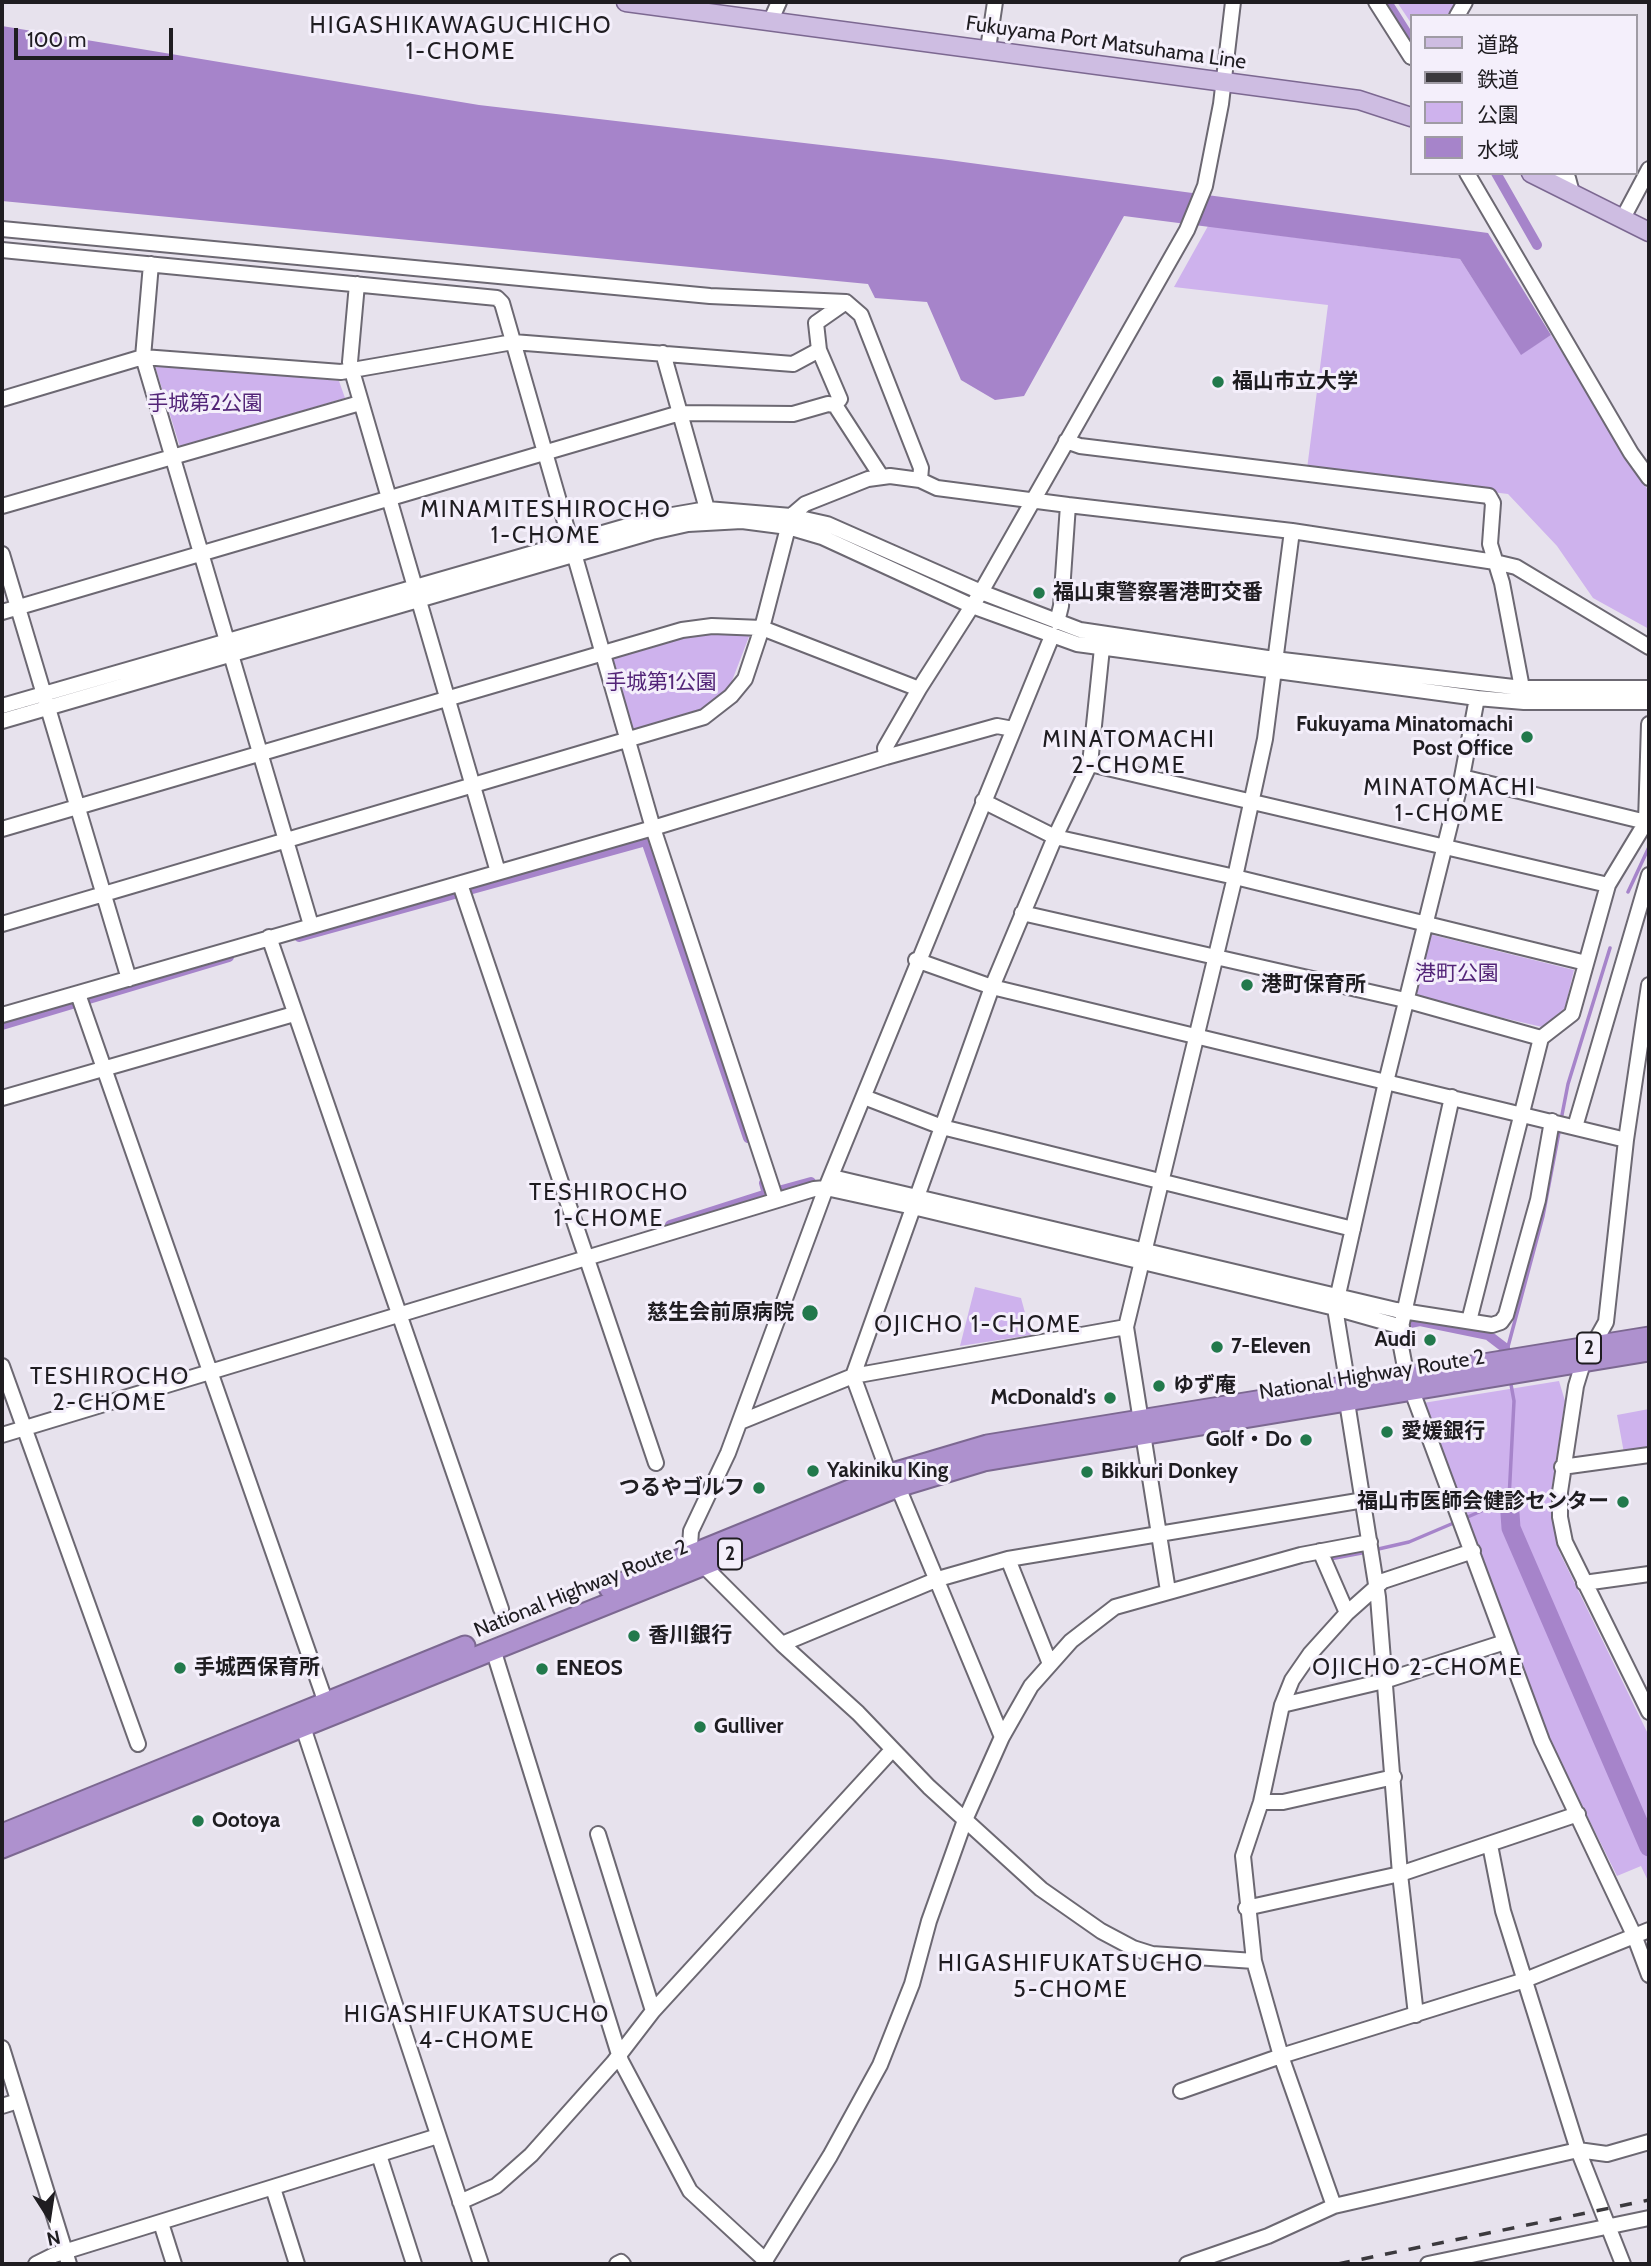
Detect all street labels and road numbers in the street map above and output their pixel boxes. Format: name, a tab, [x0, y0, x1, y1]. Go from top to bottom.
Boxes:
street label: Fukuyama Port Matsuhama Line	[964, 11, 1248, 75]
road number: 2	[1577, 1332, 1601, 1364]
street label: National Highway Route 2	[1257, 1345, 1487, 1405]
street label: National Highway Route 2	[470, 1535, 692, 1643]
road number: 2	[718, 1538, 742, 1570]

